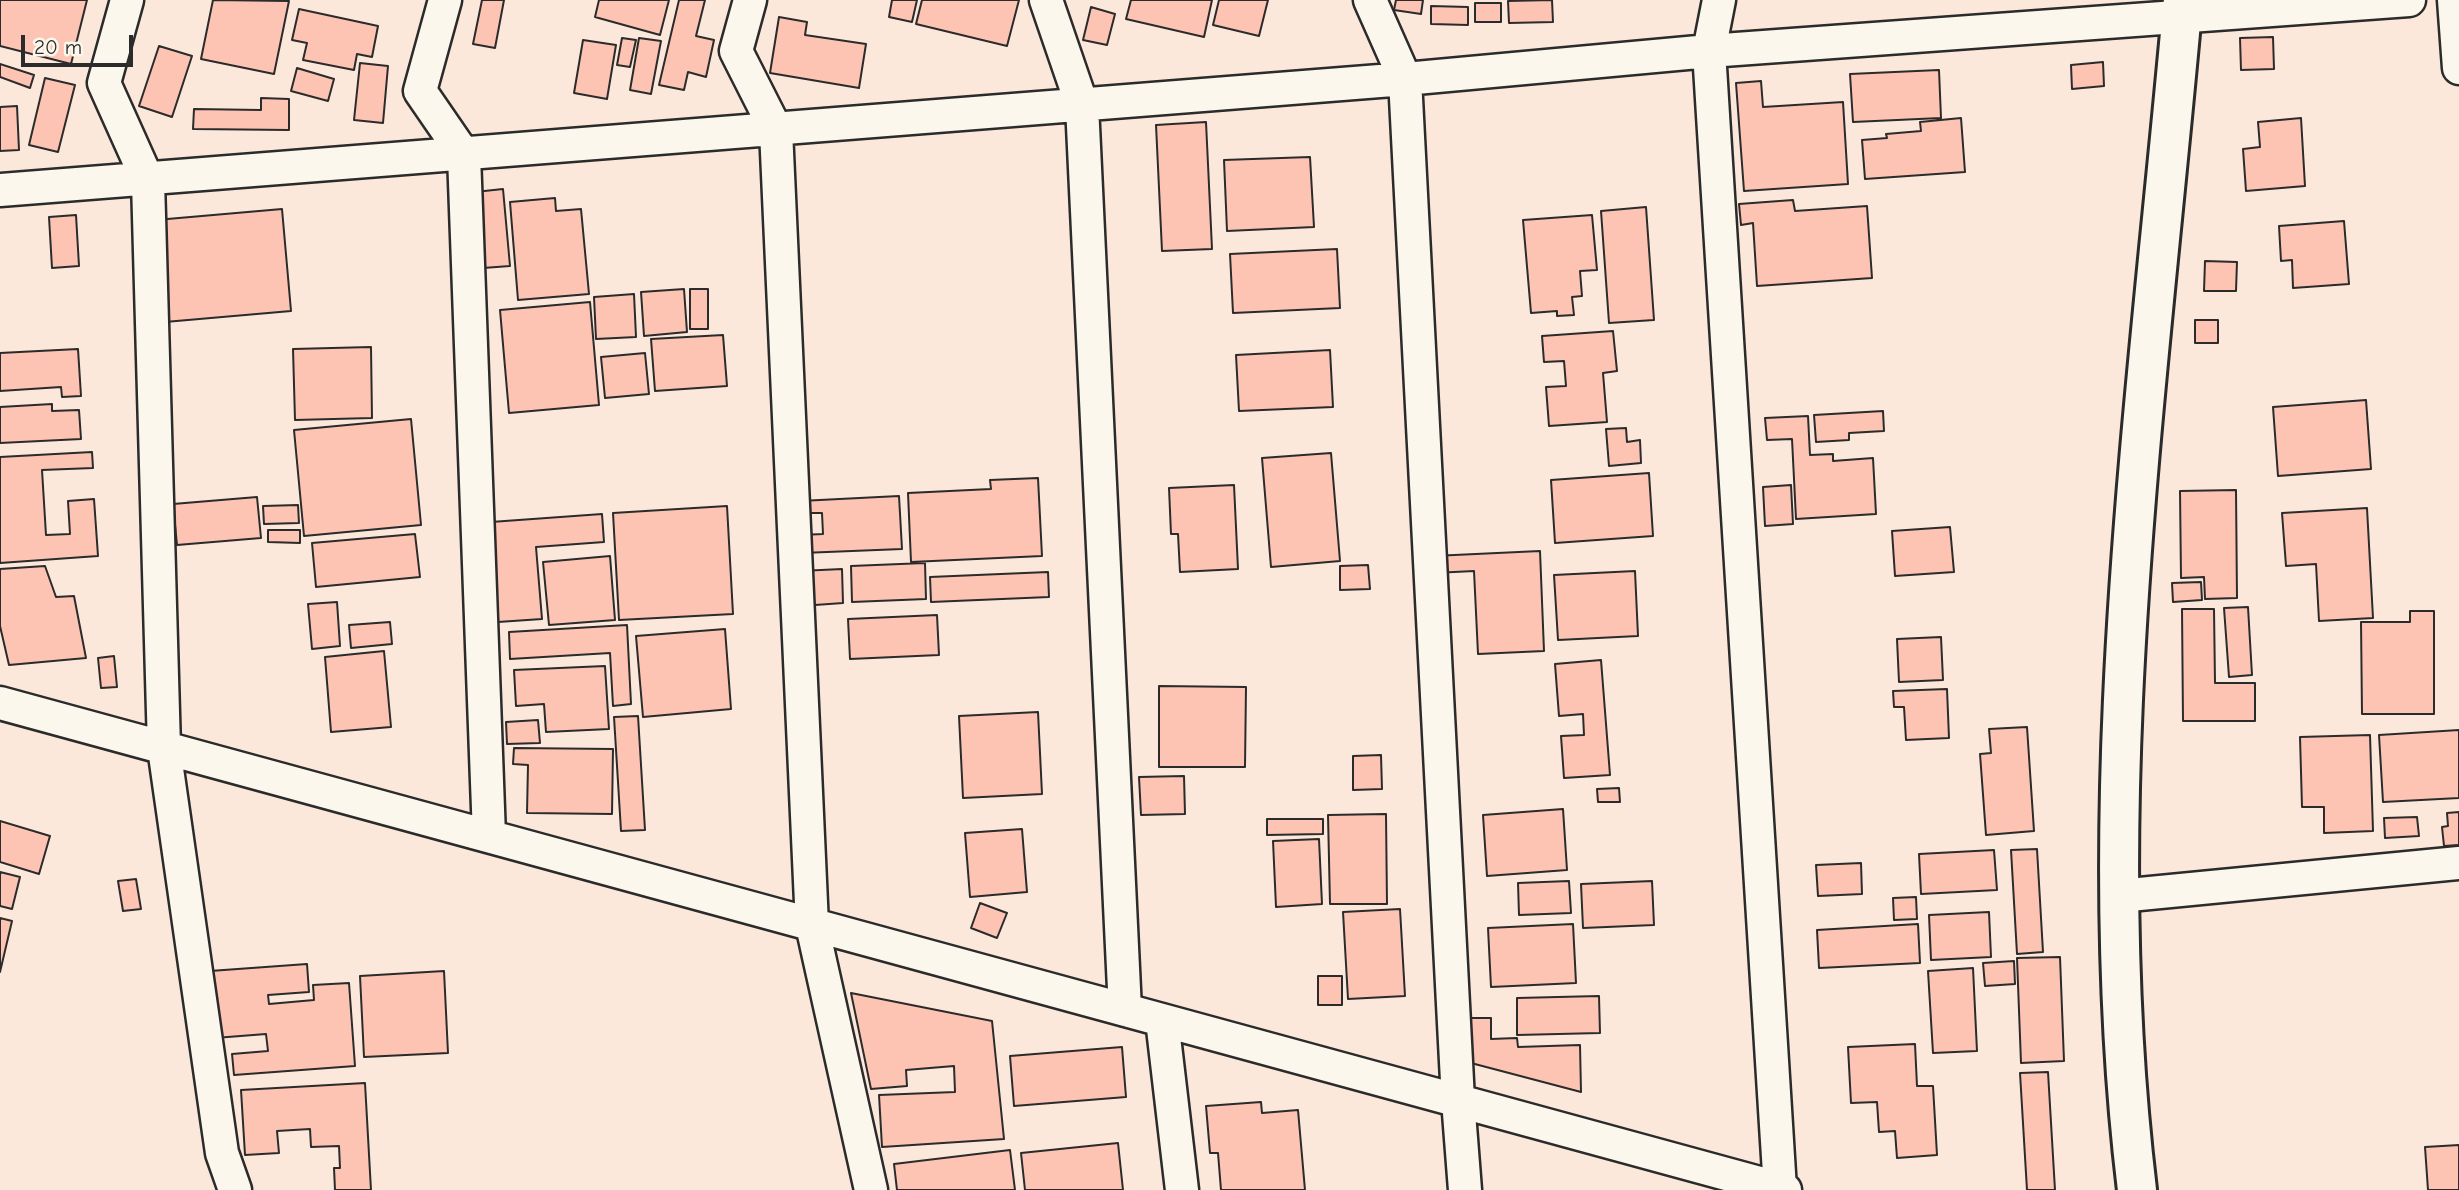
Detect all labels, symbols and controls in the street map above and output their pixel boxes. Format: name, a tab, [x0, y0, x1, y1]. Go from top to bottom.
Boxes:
scale bar	[24, 21, 136, 65]
text: 20 m	[34, 35, 82, 59]

